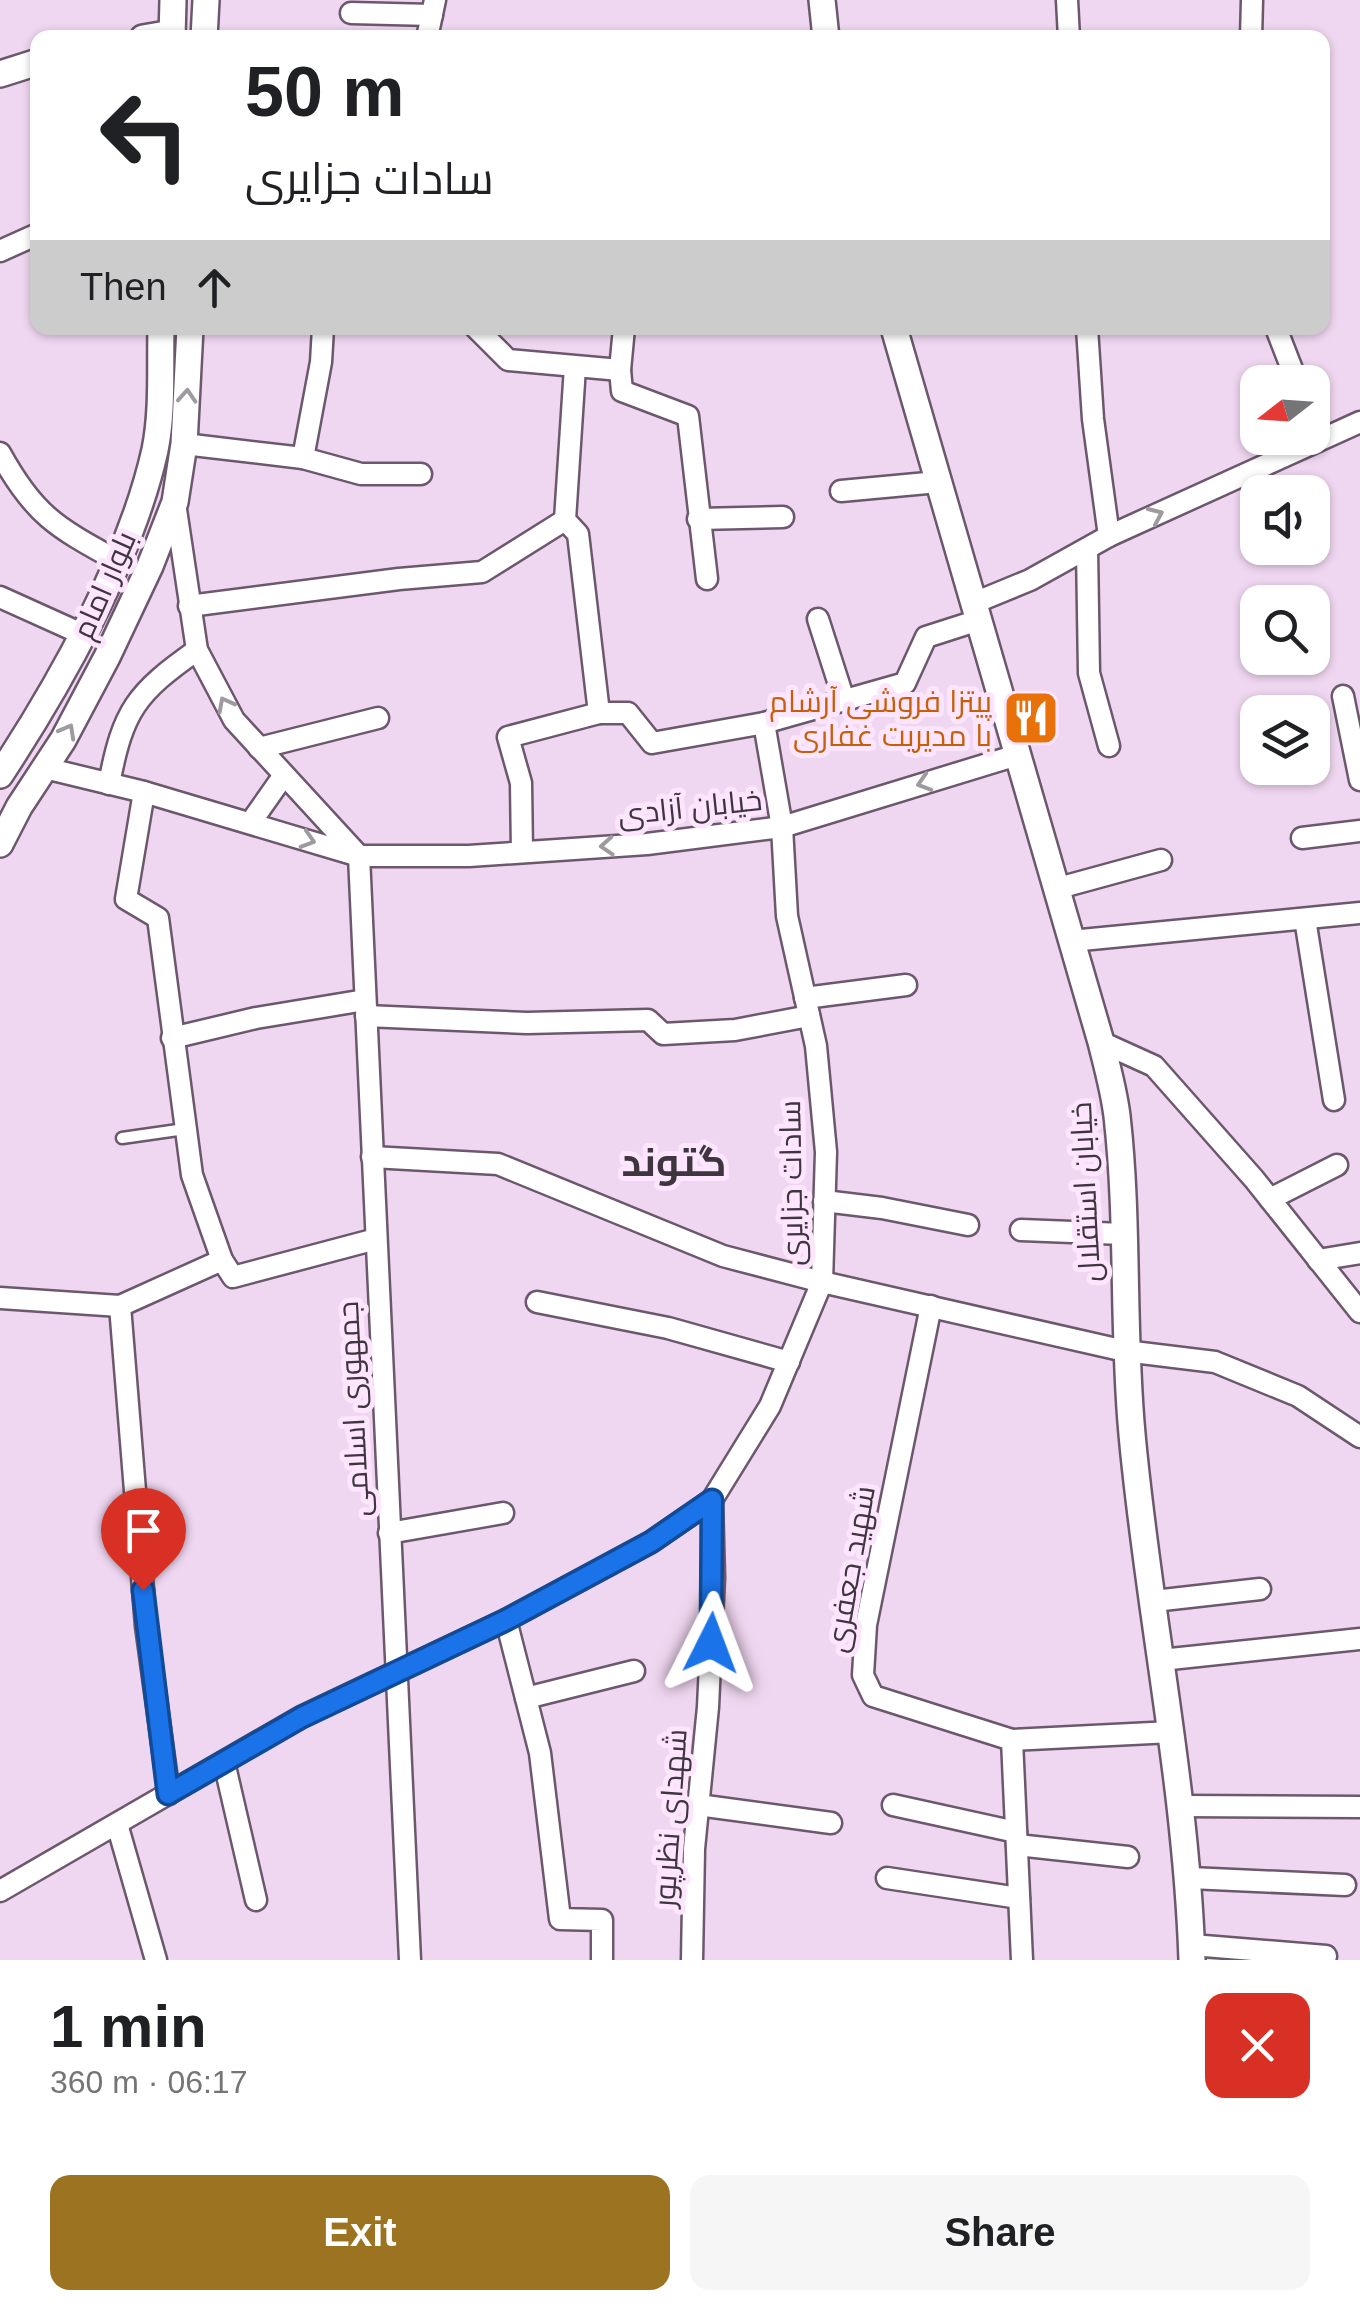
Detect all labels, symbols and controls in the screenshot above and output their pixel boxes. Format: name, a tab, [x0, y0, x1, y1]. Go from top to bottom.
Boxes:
text: 50 m	[245, 53, 405, 131]
icon: left	[80, 70, 210, 200]
text: سادات جزایری	[245, 153, 494, 204]
icon: ahead	[187, 260, 242, 315]
text: Then	[80, 266, 167, 308]
north arrow	[1240, 365, 1330, 455]
map controls	[1240, 365, 1330, 785]
one-way arrow	[176, 387, 198, 403]
button: sound	[1240, 475, 1330, 565]
one-way arrow	[1146, 507, 1164, 527]
street label: بلوار امام	[66, 526, 146, 645]
button: search	[1240, 585, 1330, 675]
place label: پیتزا فروشی آرشام با مدیریت غفاری	[769, 685, 992, 753]
restaurant icon: پیتزا فروشی آرشام با مدیریت غفاری	[1001, 688, 1061, 748]
button: layers	[1240, 695, 1330, 785]
one-way arrow	[218, 697, 238, 715]
one-way arrow	[55, 723, 75, 741]
one-way arrow	[916, 772, 933, 792]
street label: خیابان آزادی	[616, 783, 764, 832]
one-way arrow	[298, 828, 315, 849]
one-way arrow	[598, 835, 614, 857]
street label: سادات جزایری	[773, 1100, 810, 1266]
street label: خیابان استقلال	[1064, 1101, 1107, 1283]
district label: گتوند	[621, 1140, 727, 1186]
street label: جمهوری اسلامی	[331, 1300, 377, 1518]
street label: شهید جعفری	[819, 1483, 883, 1655]
pin	[101, 1488, 186, 1591]
icon: arrive	[116, 1503, 171, 1558]
position arrow	[659, 1591, 763, 1695]
street label: شهدای نظرپور	[647, 1728, 696, 1911]
text: 1 min	[50, 1993, 207, 2060]
button: close	[1205, 1993, 1310, 2098]
text: 360 m · 06:17	[50, 2064, 247, 2100]
button: Exit	[50, 2175, 670, 2290]
button: Share	[690, 2175, 1310, 2290]

